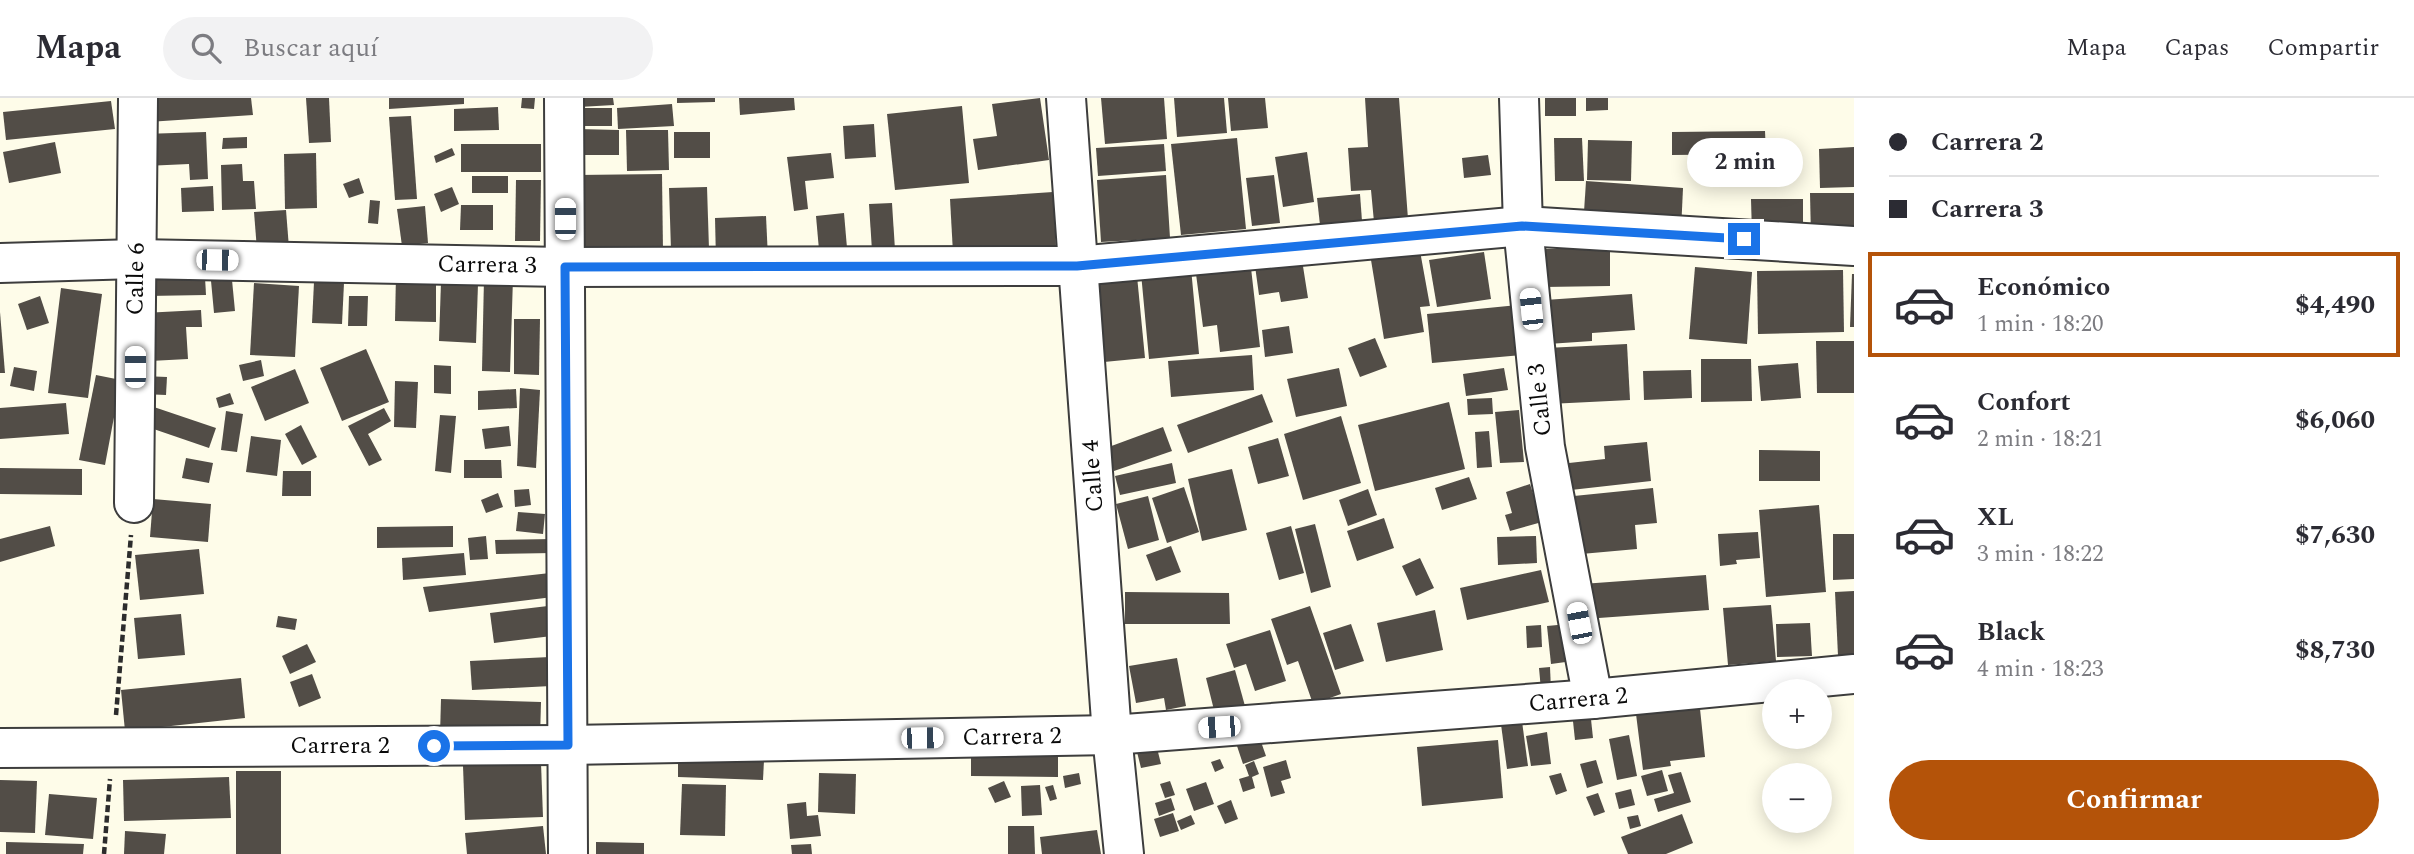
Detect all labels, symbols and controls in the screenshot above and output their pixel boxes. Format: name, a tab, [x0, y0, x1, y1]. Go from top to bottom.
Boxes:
search box	[163, 17, 653, 80]
text: Mapa	[35, 23, 121, 73]
text: Buscar aquí	[243, 28, 378, 68]
icon: search	[187, 29, 225, 67]
text: Mapa	[2066, 30, 2126, 66]
text: Capas	[2164, 30, 2229, 66]
text: Compartir	[2267, 30, 2379, 66]
text: Carrera 2	[1931, 122, 2044, 162]
callout: 2 min	[1686, 138, 1802, 186]
text: 2 min	[1714, 145, 1776, 180]
text: Carrera 3	[1931, 189, 2044, 229]
car	[555, 198, 576, 240]
route end	[1728, 223, 1760, 255]
street label: Calle 6	[117, 242, 155, 316]
street label: Carrera 3	[437, 246, 537, 284]
car	[196, 249, 239, 271]
text: Económico	[1977, 267, 2110, 307]
icon: car	[1893, 273, 1956, 336]
text: $4,490	[2295, 285, 2375, 325]
car	[1519, 287, 1544, 331]
text: 1 min · 18:20	[1977, 307, 2104, 342]
car	[125, 346, 146, 388]
street label: Calle 3	[1518, 362, 1562, 438]
text: Confort	[1977, 382, 2071, 422]
icon: car	[1893, 388, 1956, 451]
text: $6,060	[2295, 400, 2375, 440]
text: 2 min · 18:21	[1977, 422, 2104, 457]
street label: Calle 4	[1073, 438, 1113, 514]
text: XL	[1977, 497, 2014, 537]
icon: car	[1893, 503, 1956, 566]
text: $7,630	[2295, 515, 2375, 555]
text: 3 min · 18:22	[1977, 537, 2104, 572]
car	[1565, 600, 1594, 646]
text: Black	[1977, 612, 2045, 652]
icon: car	[1893, 618, 1956, 681]
text: $8,730	[2295, 630, 2375, 670]
text: 4 min · 18:23	[1977, 652, 2104, 687]
street label: Carrera 2	[1527, 678, 1629, 722]
map controls	[1762, 679, 1832, 833]
button: +	[1762, 679, 1832, 749]
car	[1198, 715, 1241, 739]
street label: Carrera 2	[962, 718, 1062, 756]
car	[901, 727, 944, 749]
street label: Carrera 2	[290, 728, 390, 764]
route start	[418, 730, 450, 762]
button: Confirmar	[1889, 760, 2379, 840]
button: −	[1762, 763, 1832, 833]

